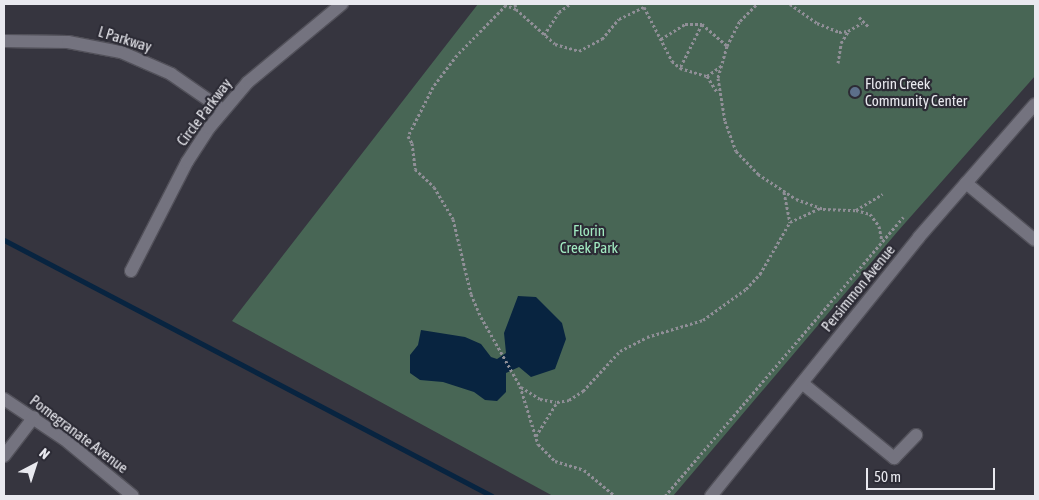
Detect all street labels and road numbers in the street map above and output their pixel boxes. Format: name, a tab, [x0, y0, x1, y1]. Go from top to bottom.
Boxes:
street label: L Parkway	[96, 22, 154, 56]
street label: Circle Parkway	[173, 75, 235, 149]
street label: Persimmon Avenue	[817, 241, 899, 335]
street label: Pomegranate Avenue	[26, 391, 132, 477]

